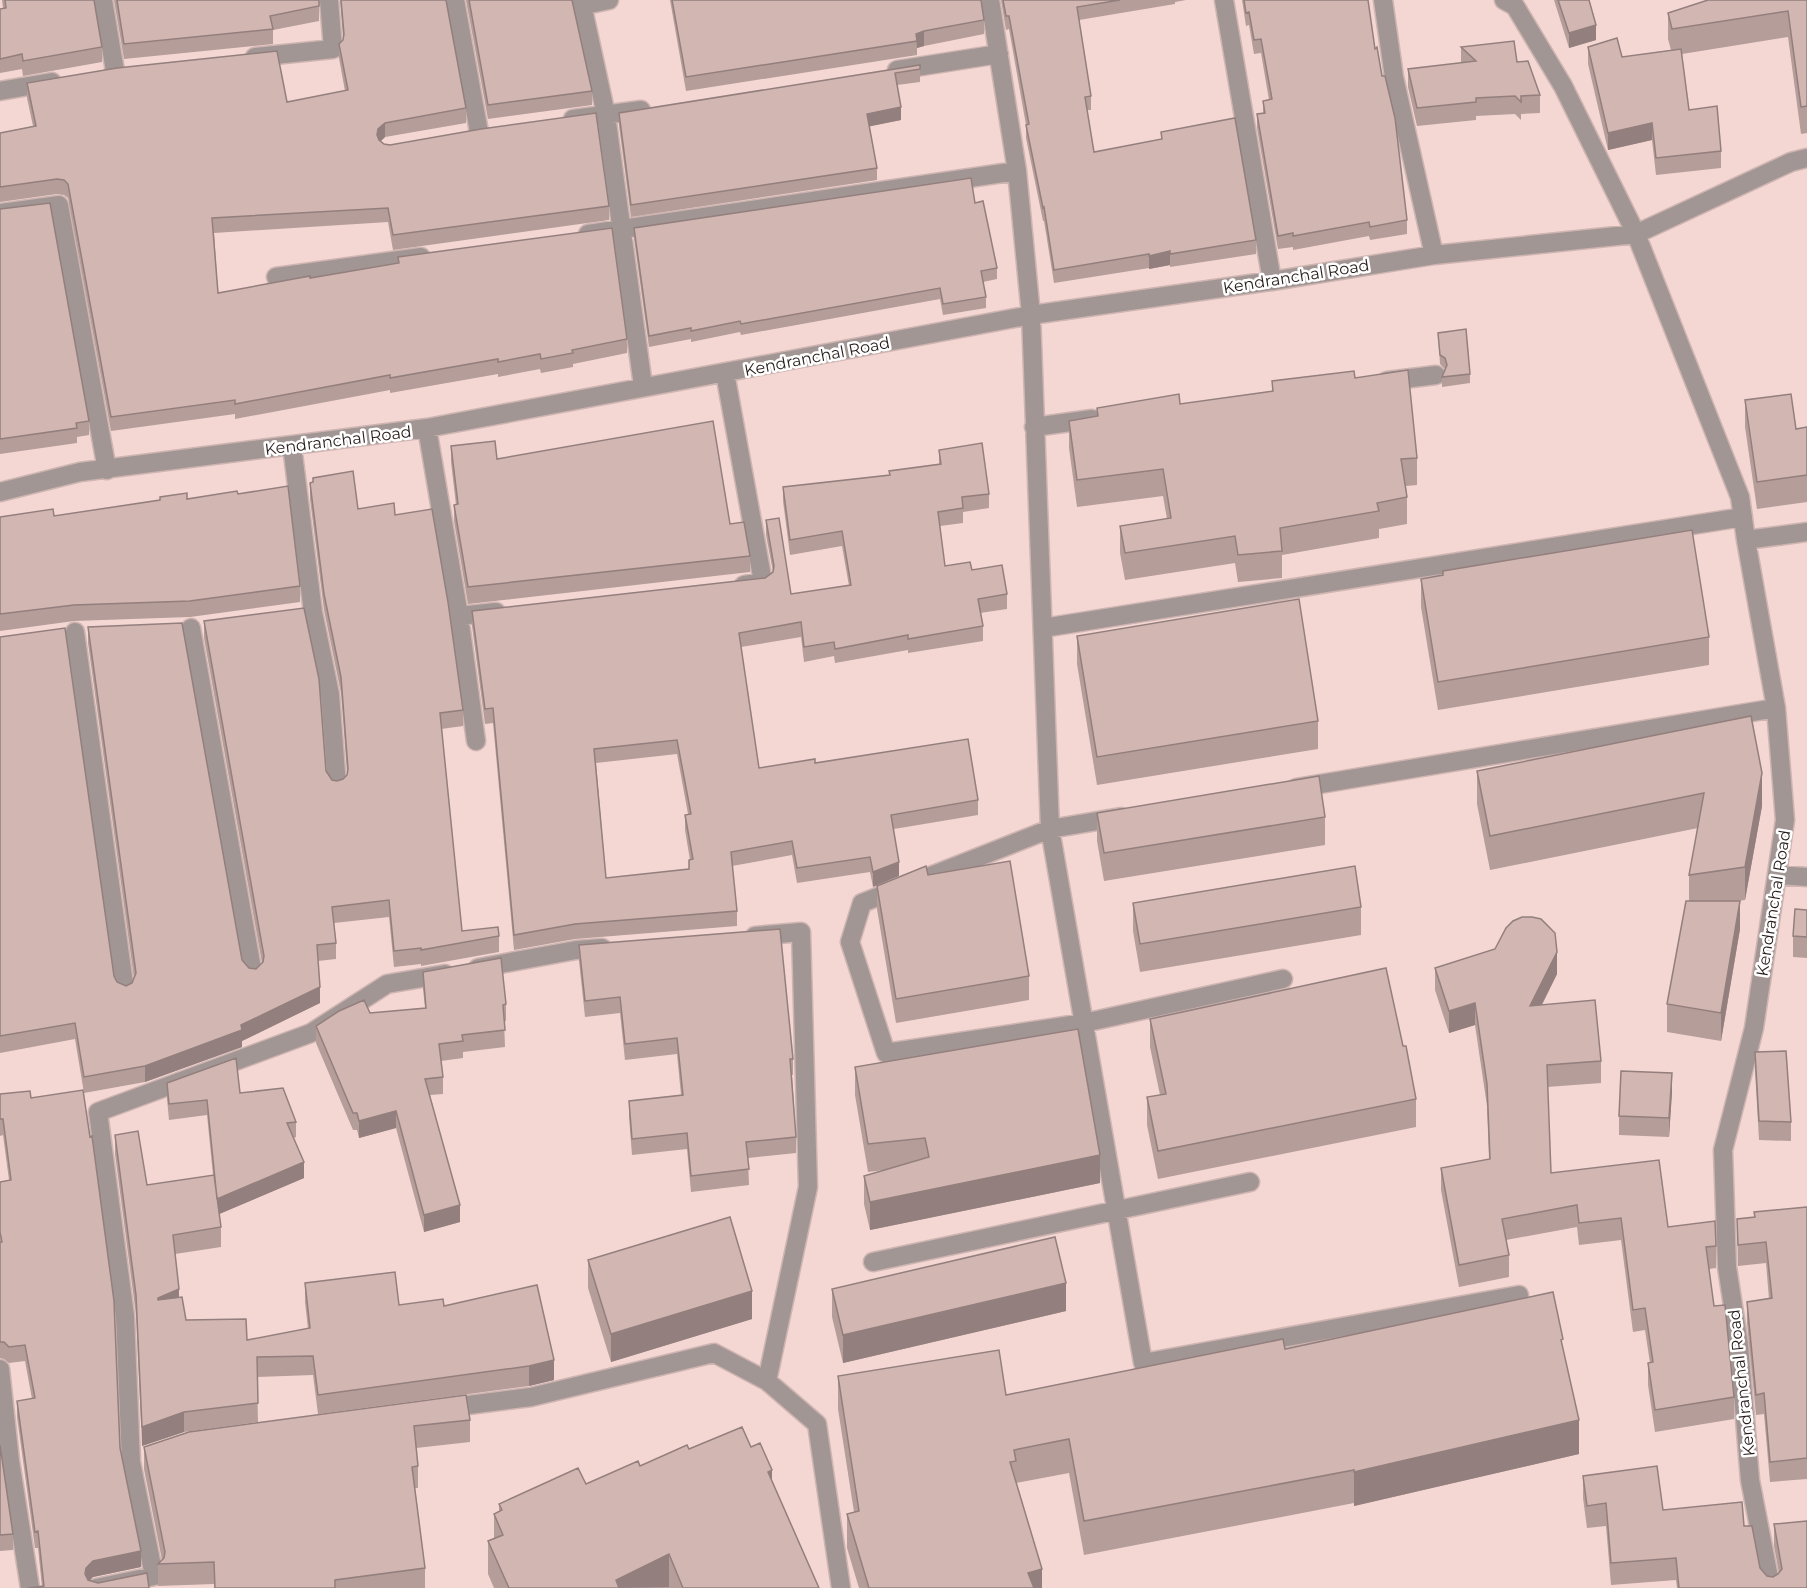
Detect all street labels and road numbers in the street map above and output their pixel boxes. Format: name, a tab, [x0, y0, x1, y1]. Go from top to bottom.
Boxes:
street label: Kendranchal Road	[1222, 256, 1371, 297]
street label: Kendranchal Road	[743, 333, 891, 380]
street label: Kendranchal Road	[264, 422, 413, 459]
street label: Kendranchal Road	[1753, 829, 1794, 978]
street label: Kendranchal Road	[1724, 1308, 1759, 1457]

